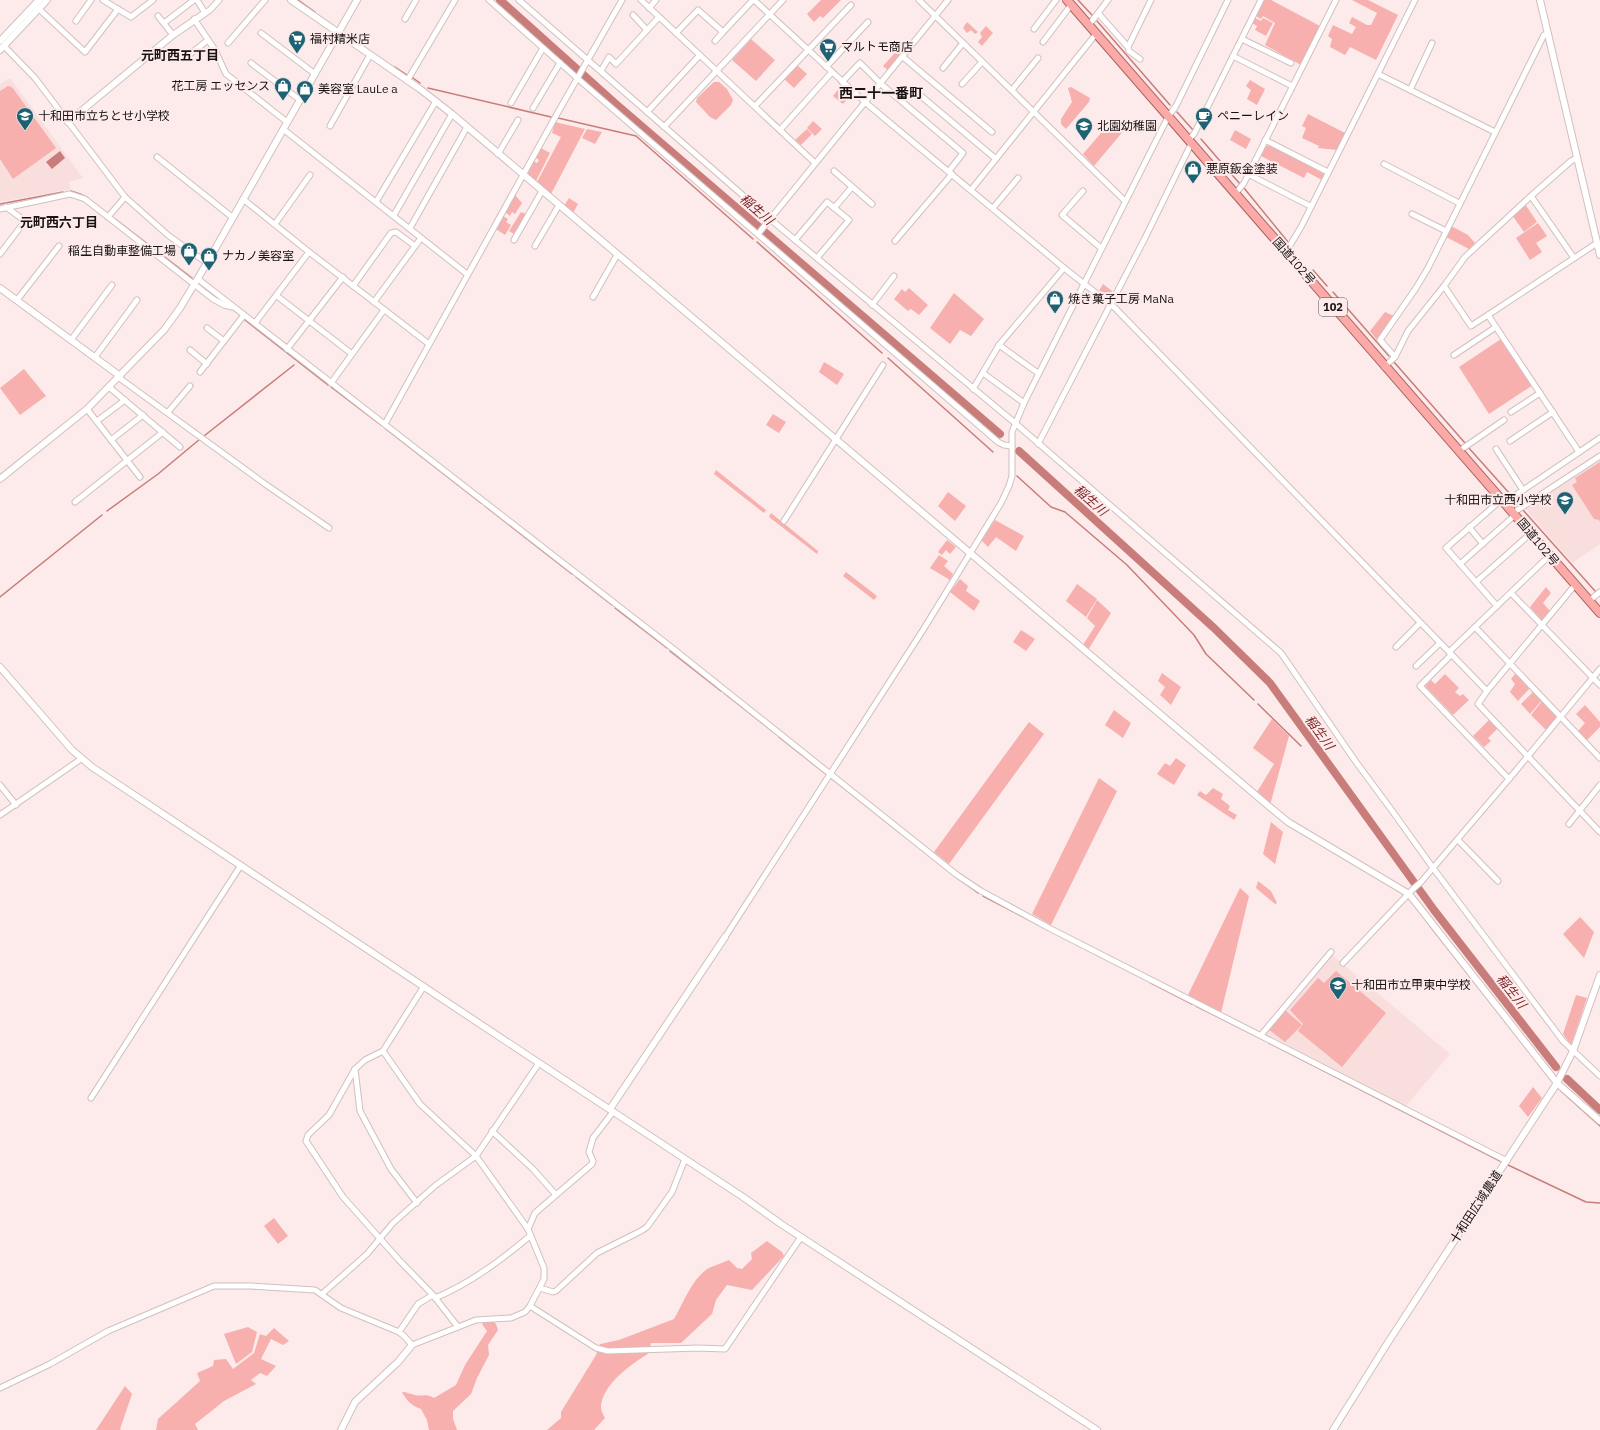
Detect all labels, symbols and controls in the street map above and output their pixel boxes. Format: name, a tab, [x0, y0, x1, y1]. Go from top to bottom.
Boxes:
supermarket icon: 福村精米店	[287, 29, 307, 54]
place label: 福村精米店	[310, 31, 370, 46]
supermarket icon: マルトモ商店	[818, 37, 838, 62]
place label: マルトモ商店	[841, 39, 913, 54]
district label: 元町西五丁目	[141, 47, 219, 64]
shop icon: 花工房 エッセンス	[273, 76, 293, 101]
place label: 花工房 エッセンス	[171, 78, 270, 93]
shop icon: 美容室 LauLe a	[295, 79, 315, 104]
place label: 美容室 LauLe a	[318, 81, 398, 96]
district label: 西二十一番町	[839, 84, 923, 102]
school or university icon: 十和田市立ちとせ小学校	[15, 106, 35, 131]
cafe icon: ペニーレイン	[1194, 106, 1214, 131]
place label: 十和田市立ちとせ小学校	[38, 108, 170, 123]
place label: ペニーレイン	[1217, 108, 1289, 123]
school or university icon: 北園幼稚園	[1074, 116, 1094, 141]
place label: 北園幼稚園	[1097, 118, 1157, 133]
shop icon: 悪原鈑金塗装	[1183, 159, 1203, 184]
place label: 悪原鈑金塗装	[1206, 161, 1278, 176]
water label: 稲生川	[736, 190, 778, 230]
district label: 元町西六丁目	[20, 214, 98, 231]
street label: 国道102号	[1270, 234, 1319, 287]
shop icon: 稲生自動車整備工場	[179, 241, 199, 266]
place label: 稲生自動車整備工場	[68, 243, 176, 258]
shop icon: ナカノ美容室	[199, 246, 219, 271]
place label: ナカノ美容室	[222, 248, 294, 263]
shop icon: 焼き菓子工房 MaNa	[1045, 289, 1065, 314]
place label: 焼き菓子工房 MaNa	[1068, 291, 1174, 306]
road number: 102	[1319, 298, 1347, 316]
water label: 稲生川	[1070, 481, 1112, 521]
school or university icon: 十和田市立西小学校	[1555, 490, 1575, 515]
place label: 十和田市立西小学校	[1444, 492, 1552, 507]
street label: 国道102号	[1514, 515, 1563, 569]
water label: 稲生川	[1301, 712, 1339, 755]
water label: 稲生川	[1493, 971, 1532, 1013]
school or university icon: 十和田市立甲東中学校	[1328, 975, 1348, 1000]
place label: 十和田市立甲東中学校	[1351, 977, 1471, 992]
street label: 十和田広域農道	[1446, 1167, 1505, 1246]

